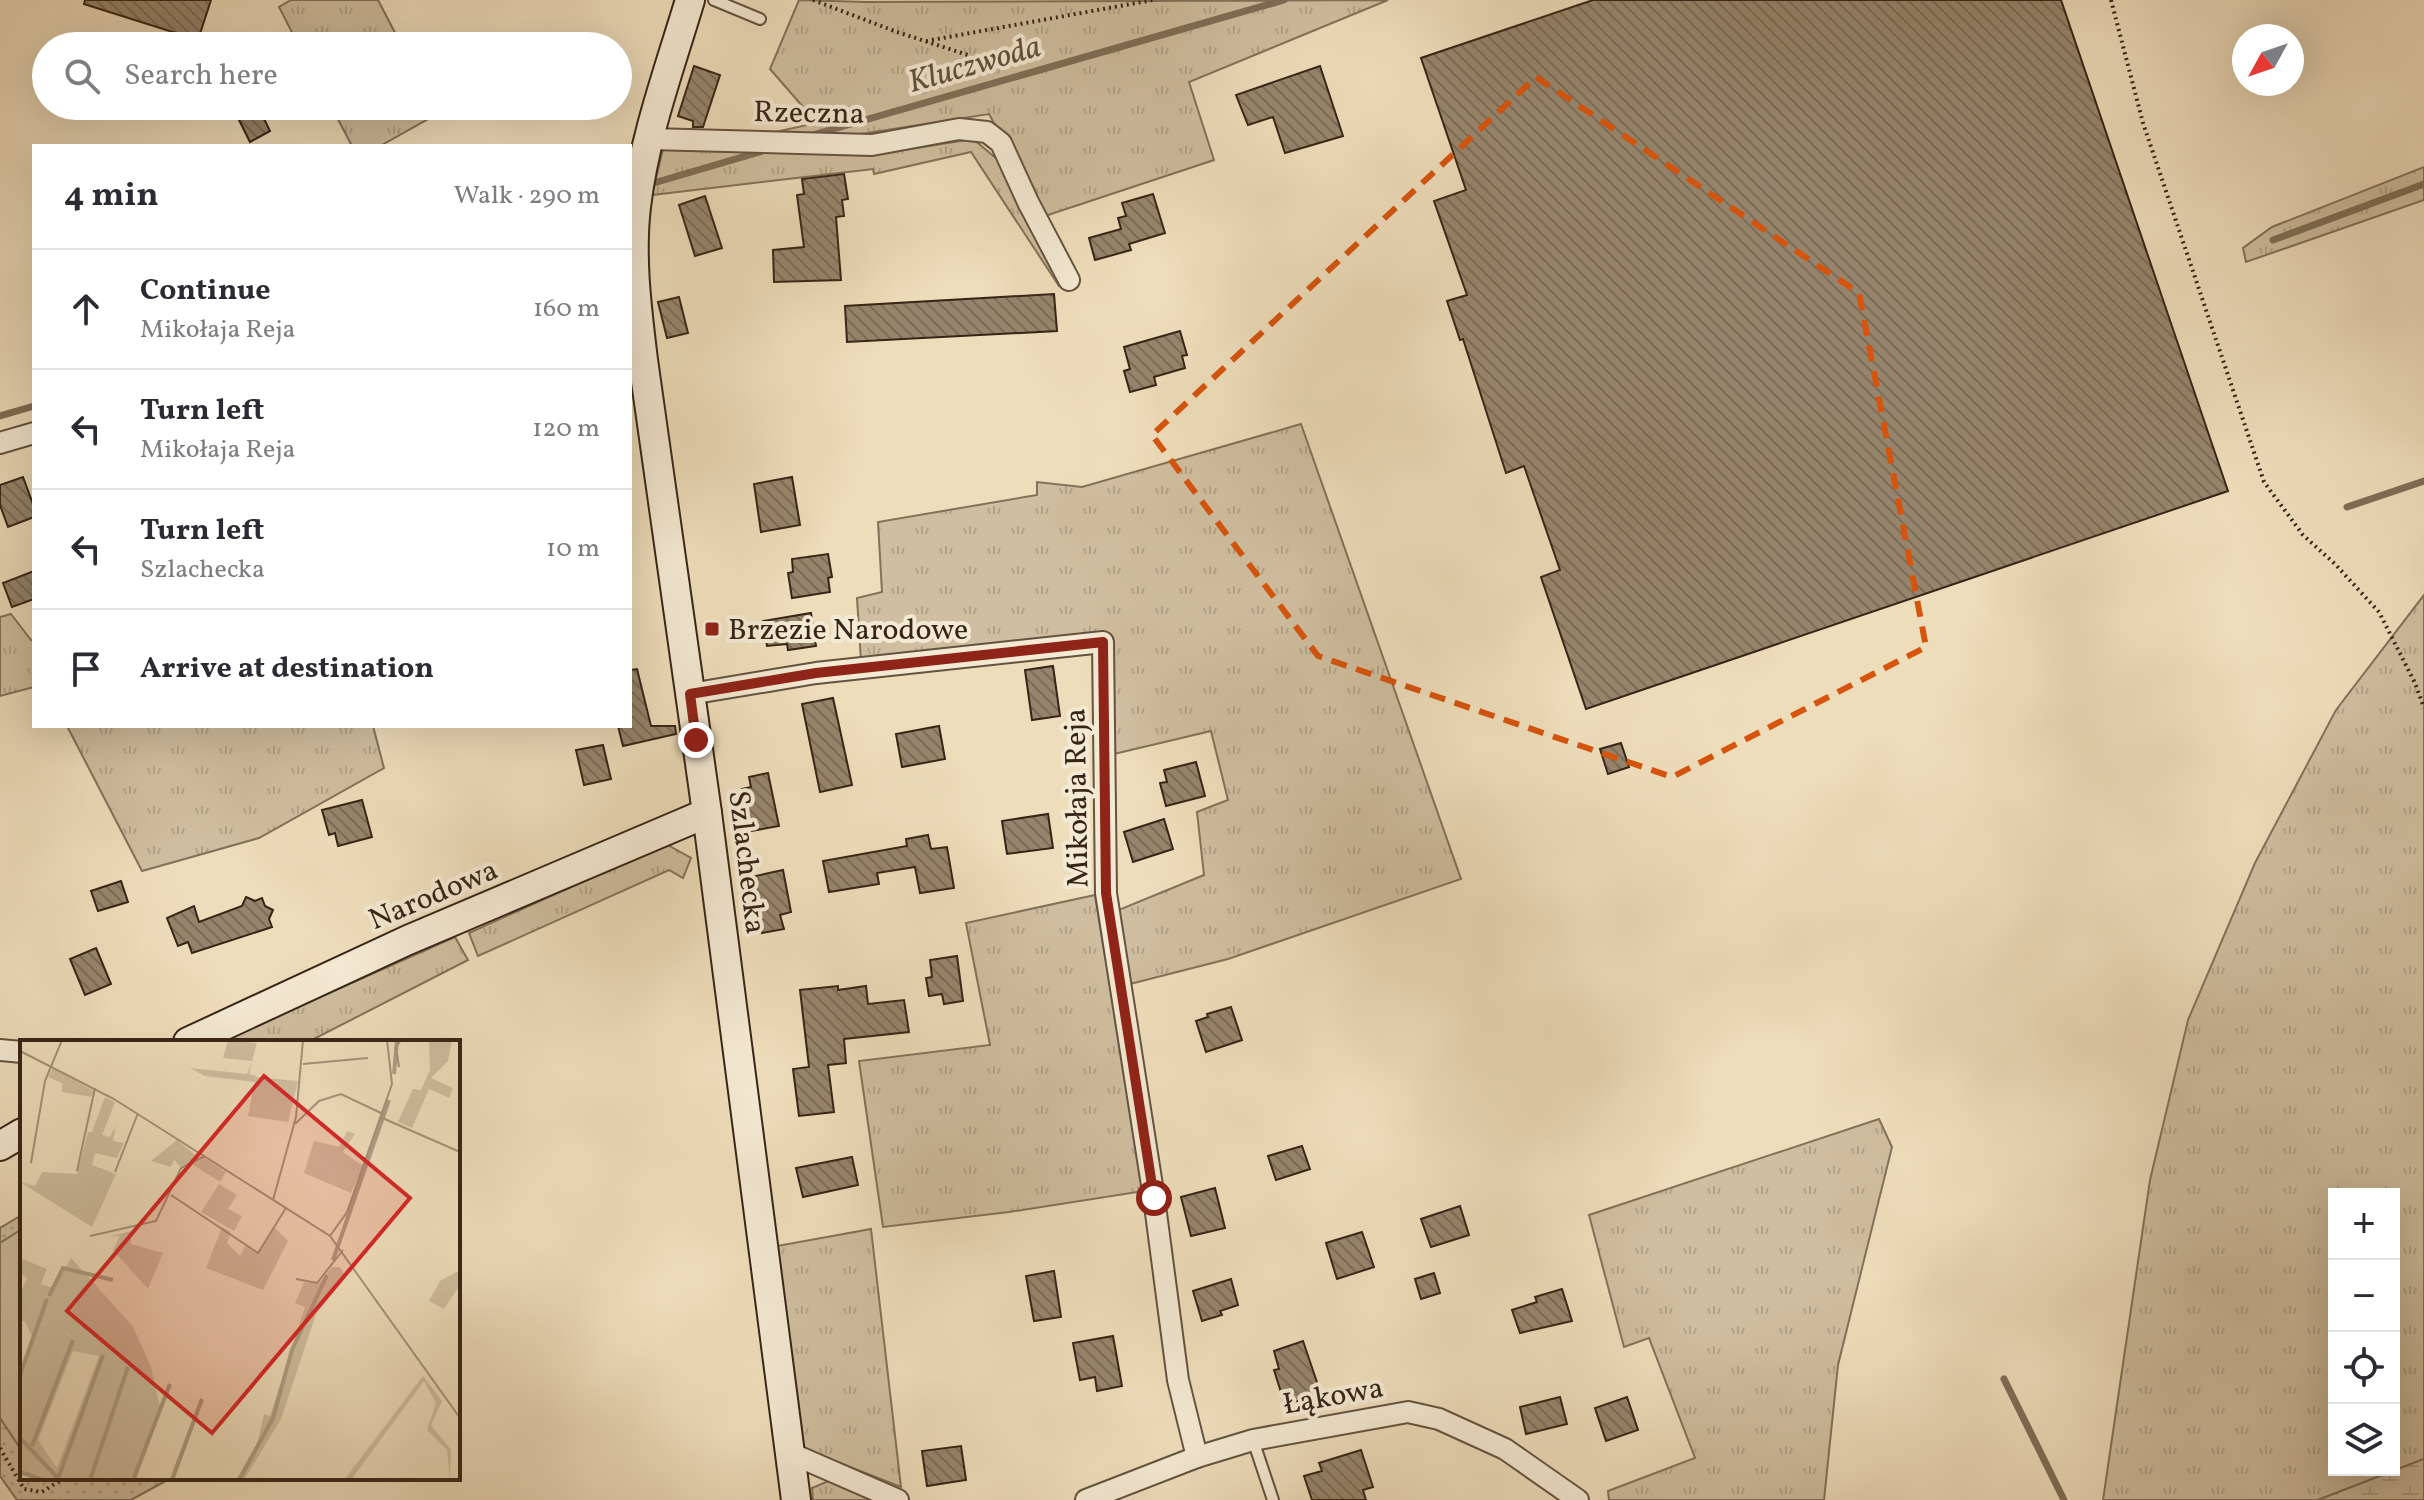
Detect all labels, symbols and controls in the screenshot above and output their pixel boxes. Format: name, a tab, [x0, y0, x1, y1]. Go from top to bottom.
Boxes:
north arrow	[2232, 24, 2304, 96]
water label: Kluczwoda	[903, 26, 1046, 106]
search box	[32, 32, 632, 120]
icon: search	[60, 54, 104, 98]
text: Search here	[124, 55, 278, 97]
street label: Rzeczna	[753, 92, 865, 136]
text: 4 min	[64, 173, 159, 220]
text: Walk · 290 m	[454, 178, 600, 214]
text: Continue	[140, 270, 271, 312]
icon: ahead	[64, 287, 108, 331]
text: 160 m	[533, 291, 600, 327]
text: Mikołaja Reja	[140, 312, 296, 348]
text: Turn left	[140, 390, 264, 432]
icon: left	[64, 407, 108, 451]
text: 120 m	[532, 411, 600, 447]
text: Mikołaja Reja	[140, 432, 296, 468]
text: Turn left	[140, 510, 264, 552]
icon: left	[64, 527, 108, 571]
text: 10 m	[546, 531, 600, 567]
text: Szlachecka	[140, 552, 265, 588]
place label: Brzezie Narodowe	[728, 610, 968, 652]
marker: Brzezie Narodowe	[703, 620, 721, 638]
icon: arrive	[64, 647, 108, 691]
text: Arrive at destination	[140, 648, 434, 690]
street label: Mikołaja Reja	[1055, 708, 1101, 888]
route end	[678, 722, 714, 758]
street label: Szlachecka	[716, 788, 776, 936]
street label: Narodowa	[363, 850, 505, 942]
inset map	[20, 1040, 460, 1480]
route start	[1136, 1180, 1172, 1216]
map controls	[2328, 1188, 2400, 1476]
button: +	[2328, 1188, 2400, 1260]
button: −	[2328, 1260, 2400, 1332]
button: locate	[2328, 1332, 2400, 1404]
street label: Łąkowa	[1280, 1367, 1387, 1426]
button: layers	[2328, 1404, 2400, 1476]

